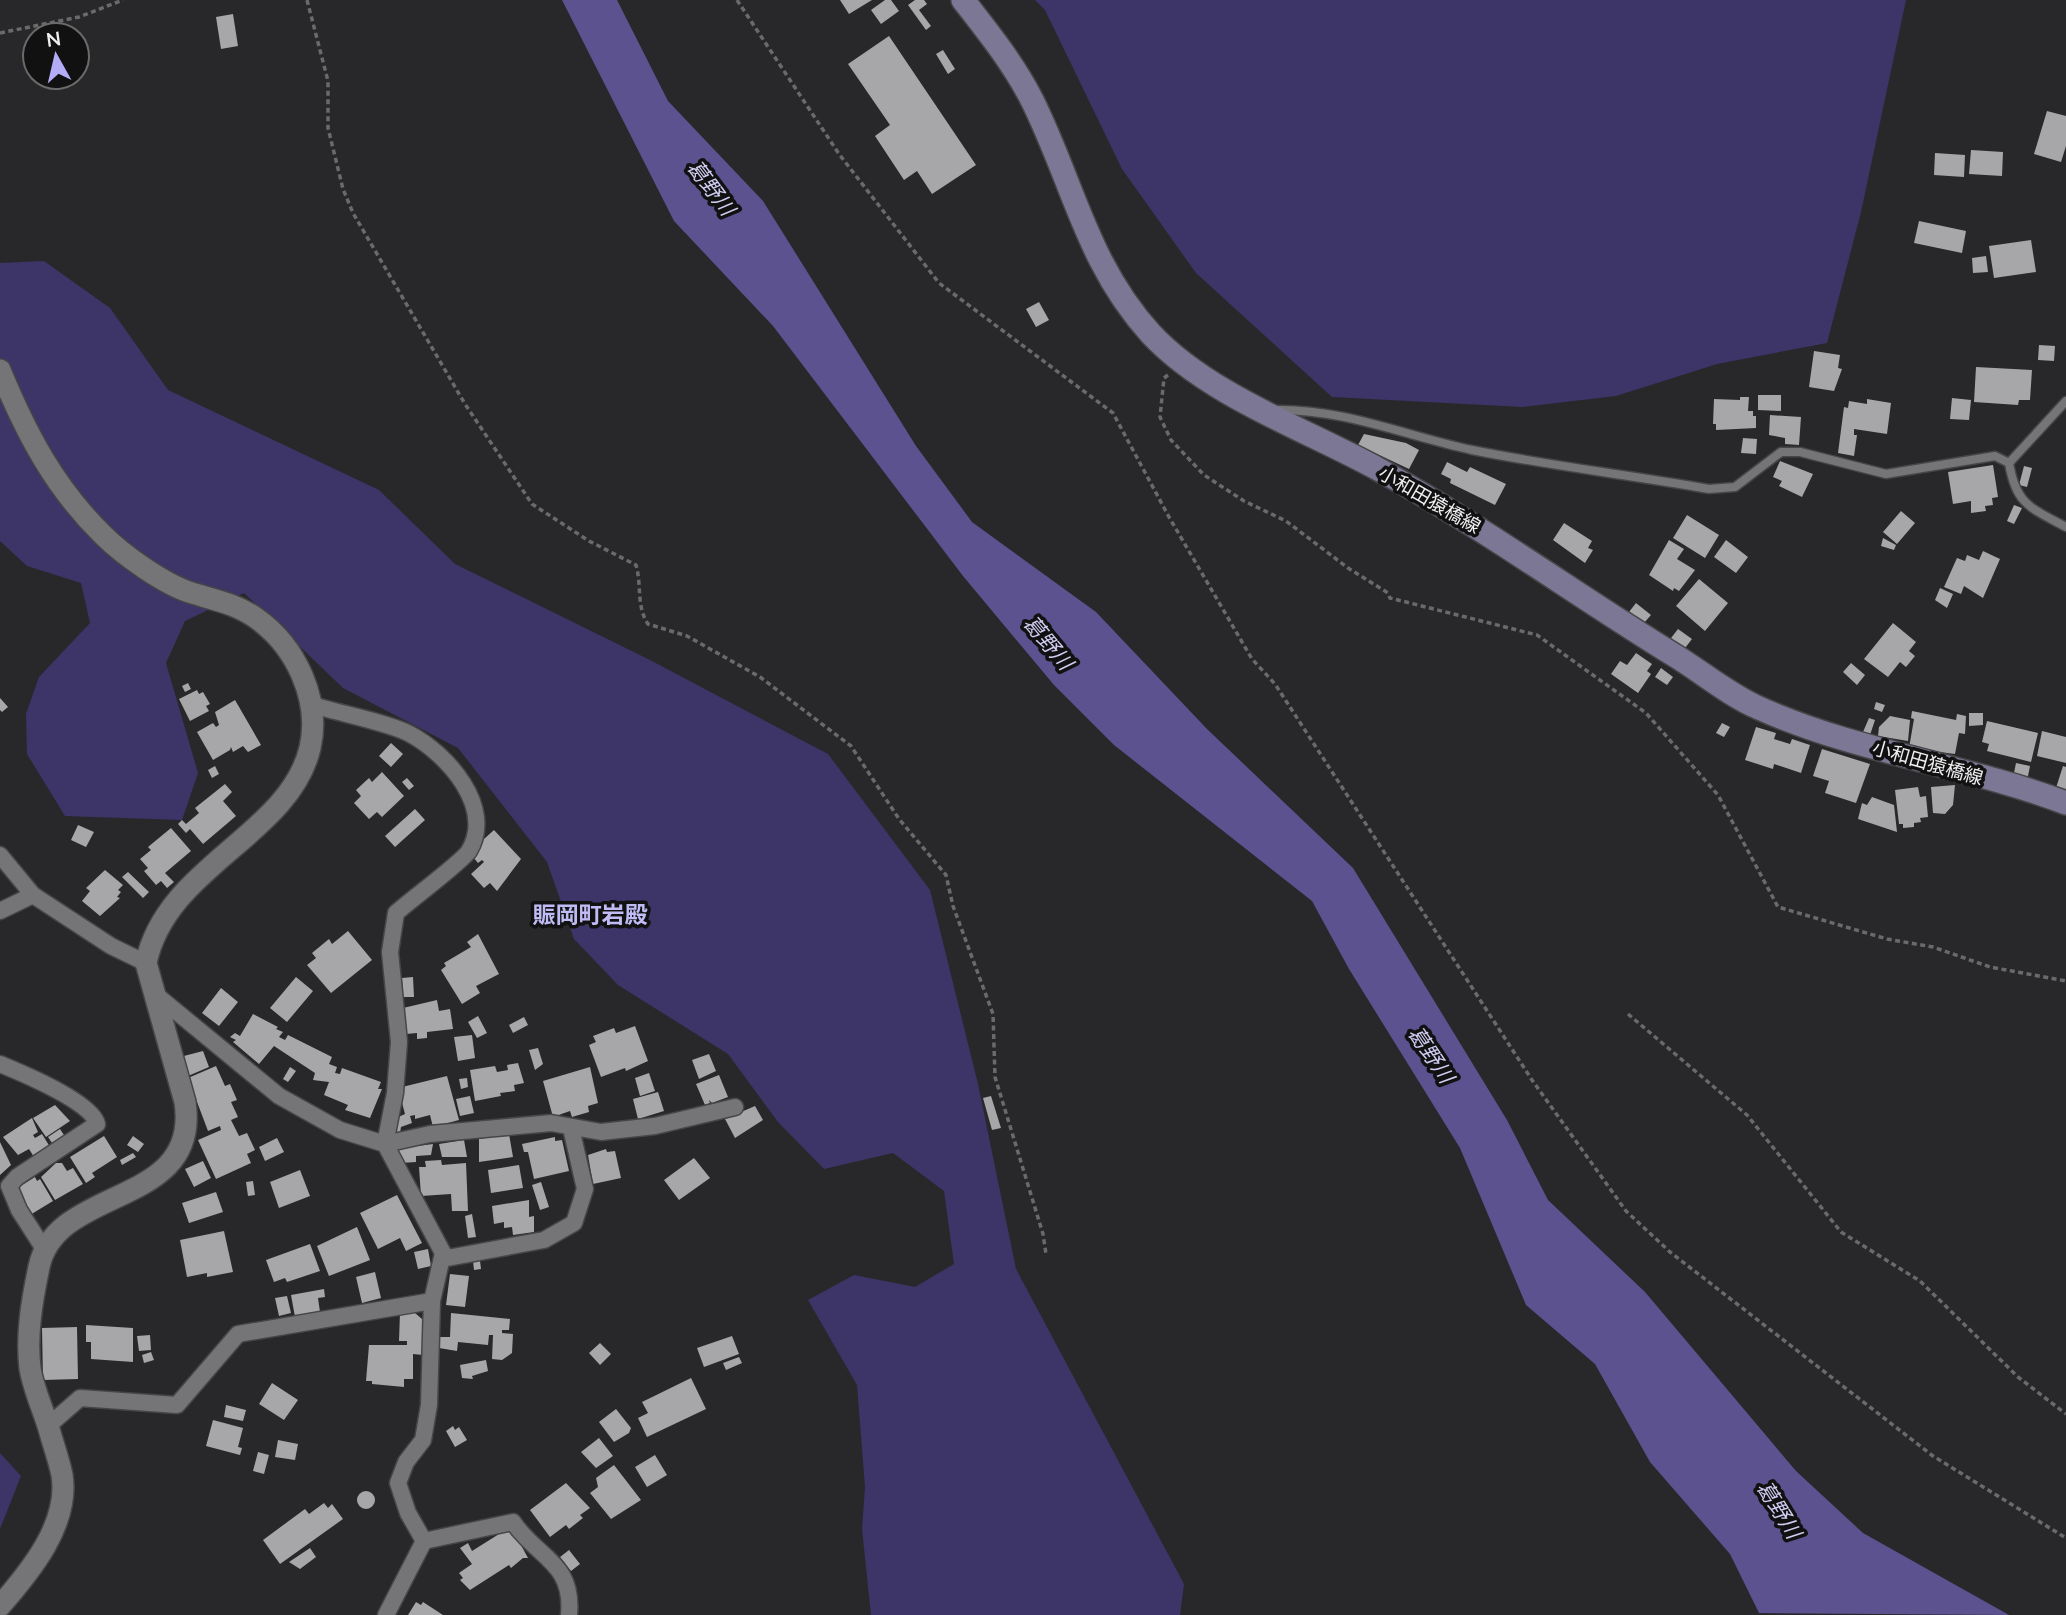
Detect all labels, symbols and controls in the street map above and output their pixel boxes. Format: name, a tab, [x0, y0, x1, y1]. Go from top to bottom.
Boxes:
north arrow	[21, 21, 91, 91]
text: N	[45, 26, 62, 51]
water label: 葛野川	[683, 154, 742, 221]
street label: 小和田猿橋線	[1375, 461, 1485, 537]
water label: 葛野川	[1019, 610, 1080, 676]
street label: 小和田猿橋線	[1870, 735, 1986, 789]
district label: 賑岡町岩殿	[533, 900, 648, 928]
water label: 葛野川	[1404, 1021, 1461, 1089]
water label: 葛野川	[1753, 1476, 1808, 1544]

